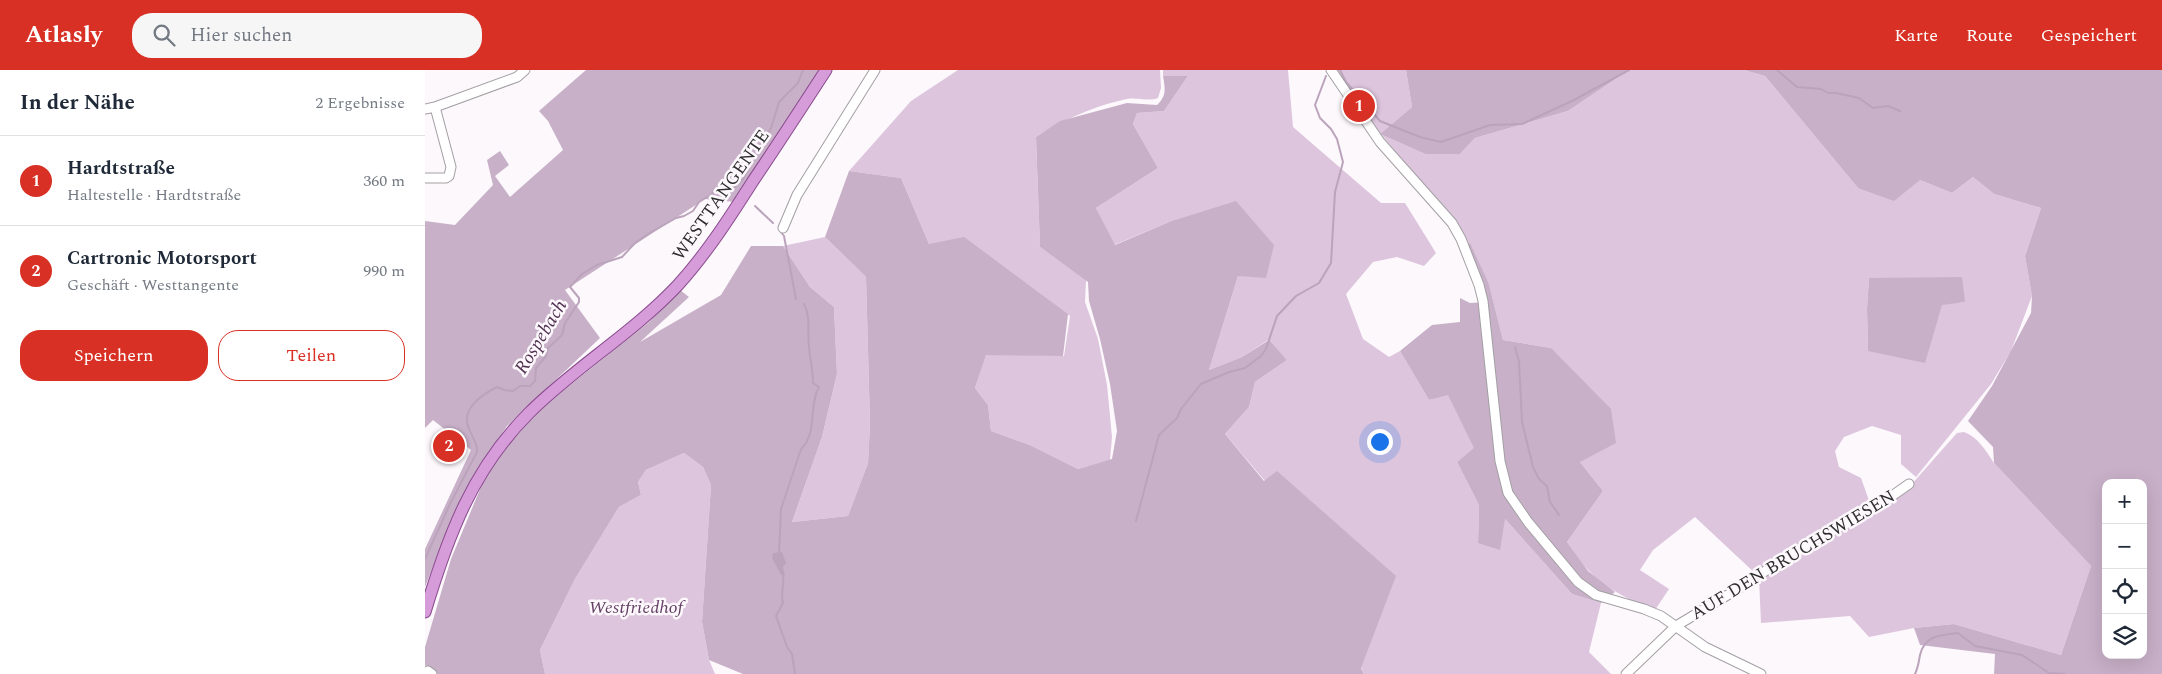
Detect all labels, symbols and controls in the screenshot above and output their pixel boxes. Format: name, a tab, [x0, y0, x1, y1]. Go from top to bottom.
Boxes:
search box	[132, 13, 482, 58]
text: Atlasly	[25, 17, 102, 53]
icon: search	[150, 21, 178, 49]
text: Hier suchen	[190, 21, 292, 50]
text: Karte	[1894, 22, 1938, 49]
text: Route	[1966, 22, 2013, 49]
text: Gespeichert	[2041, 22, 2137, 49]
text: In der Nähe	[20, 87, 135, 119]
pin: 1	[1343, 87, 1375, 125]
text: 2 Ergebnisse	[315, 91, 405, 115]
street label: WESTTANGENTE	[666, 124, 776, 266]
text: Hardtstraße	[67, 154, 175, 183]
text: 1	[32, 169, 40, 193]
text: 360 m	[363, 169, 405, 193]
text: Haltestelle · Hardtstraße	[67, 183, 241, 207]
text: Cartronic Motorsport	[67, 244, 257, 273]
text: 2	[32, 259, 40, 283]
text: 990 m	[363, 259, 405, 283]
text: Geschäft · Westtangente	[67, 273, 239, 297]
water label: Rospebach	[507, 294, 575, 380]
button: Speichern	[20, 330, 208, 381]
button: Teilen	[218, 330, 405, 381]
pin: 2	[433, 427, 465, 465]
your location	[1367, 429, 1393, 455]
map controls	[2102, 479, 2147, 659]
button: +	[2102, 479, 2147, 524]
street label: AUF DEN BRUCHSWIESEN	[1686, 483, 1900, 627]
button: −	[2102, 524, 2147, 569]
button: locate	[2102, 569, 2147, 614]
park label: Westfriedhof	[589, 594, 687, 621]
button: layers	[2102, 614, 2147, 659]

